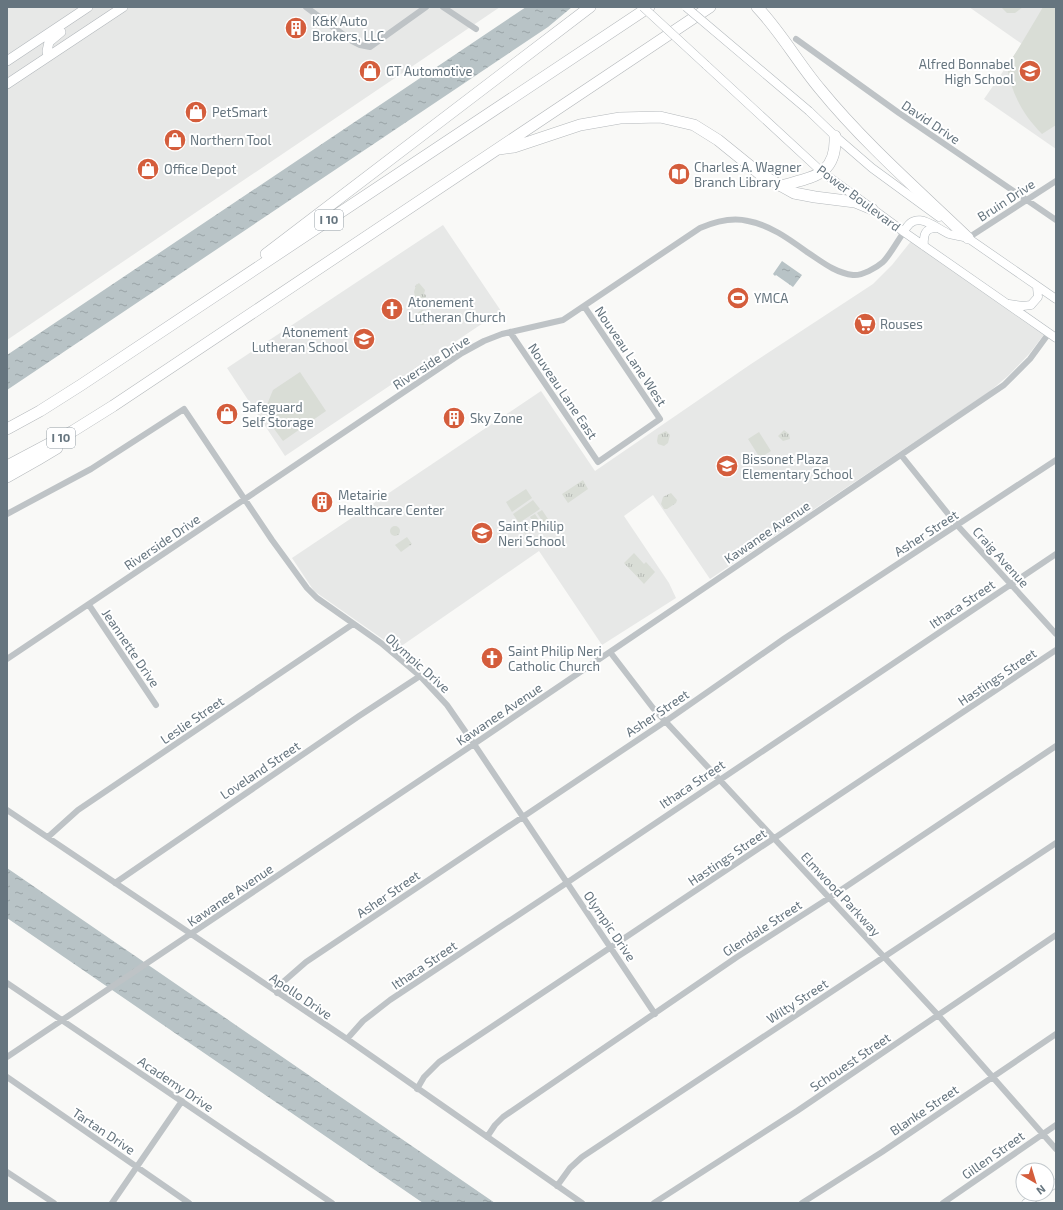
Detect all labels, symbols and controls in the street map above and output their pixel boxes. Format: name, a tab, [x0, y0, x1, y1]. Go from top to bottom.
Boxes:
place label: K&K Auto Brokers, LLC	[312, 13, 384, 44]
building icon: K&K Auto Brokers, LLC	[283, 15, 309, 41]
place label: Alfred Bonnabel High School	[919, 56, 1014, 87]
shop icon: GT Automotive	[357, 58, 383, 84]
school or university icon: Alfred Bonnabel High School	[1017, 58, 1043, 84]
place label: GT Automotive	[386, 63, 473, 79]
street label: David Drive	[899, 97, 963, 147]
shop icon: PetSmart	[183, 99, 209, 125]
place label: PetSmart	[212, 104, 268, 120]
shop icon: Northern Tool	[162, 127, 188, 153]
place label: Northern Tool	[190, 132, 271, 148]
shop icon: Office Depot	[135, 156, 161, 182]
place label: Charles A. Wagner Branch Library	[694, 159, 801, 190]
place label: Office Depot	[164, 161, 236, 177]
library icon: Charles A. Wagner Branch Library	[666, 161, 692, 187]
street label: Power Boulevard	[814, 161, 904, 235]
street label: Bruin Drive	[974, 176, 1038, 224]
road number: I 10	[315, 210, 343, 230]
sports icon: YMCA	[725, 285, 751, 311]
place label: YMCA	[754, 290, 788, 306]
place label: Atonement Lutheran Church	[408, 294, 506, 325]
church icon: Atonement Lutheran Church	[379, 296, 405, 322]
street label: Nouveau Lane West	[592, 303, 670, 409]
supermarket icon: Rouses	[852, 311, 878, 337]
place label: Rouses	[880, 316, 923, 332]
place label: Atonement Lutheran School	[252, 324, 348, 355]
school or university icon: Atonement Lutheran School	[351, 326, 377, 352]
street label: Riverside Drive	[390, 331, 472, 393]
street label: Nouveau Lane East	[525, 340, 601, 442]
place label: Safeguard Self Storage	[242, 399, 314, 430]
shop icon: Safeguard Self Storage	[214, 401, 240, 427]
building icon: Sky Zone	[441, 405, 467, 431]
place label: Sky Zone	[470, 410, 523, 426]
road number: I 10	[47, 428, 75, 448]
place label: Bissonet Plaza Elementary School	[742, 451, 853, 482]
school or university icon: Bissonet Plaza Elementary School	[714, 453, 740, 479]
place label: Metairie Healthcare Center	[338, 487, 445, 518]
building icon: Metairie Healthcare Center	[309, 489, 335, 515]
street label: Kawanee Avenue	[721, 497, 813, 567]
street label: Asher Street	[891, 506, 961, 560]
street label: Riverside Drive	[121, 511, 203, 573]
place label: Saint Philip Neri School	[498, 518, 565, 549]
school or university icon: Saint Philip Neri School	[469, 520, 495, 546]
street label: Craig Avenue	[969, 523, 1033, 591]
street label: Ithaca Street	[926, 576, 998, 632]
street label: Jeannette Drive	[99, 606, 163, 690]
street label: Olympic Drive	[382, 630, 454, 696]
place label: Saint Philip Neri Catholic Church	[508, 643, 602, 674]
church icon: Saint Philip Neri Catholic Church	[479, 645, 505, 671]
street label: Hastings Street	[955, 645, 1039, 709]
street label: Kawanee Avenue	[453, 679, 545, 749]
street label: Asher Street	[622, 686, 692, 740]
street label: Leslie Street	[157, 693, 227, 747]
street label: Loveland Street	[217, 737, 303, 803]
street label: Ithaca Street	[656, 756, 728, 812]
street label: Hastings Street	[685, 825, 769, 889]
street label: Elmwood Parkway	[798, 848, 884, 940]
street label: Kawanee Avenue	[184, 860, 276, 930]
street label: Asher Street	[353, 867, 423, 921]
street label: Olympic Drive	[581, 888, 639, 964]
street label: Glendale Street	[719, 896, 805, 959]
street label: Ithaca Street	[388, 937, 460, 993]
street label: Apollo Drive	[267, 969, 335, 1023]
street label: Wilty Street	[763, 975, 831, 1027]
street label: Schouest Street	[807, 1029, 893, 1095]
street label: Academy Drive	[135, 1053, 217, 1115]
street label: Blanke Street	[887, 1081, 961, 1139]
street label: Tartan Drive	[70, 1104, 138, 1158]
street label: Gillen Street	[959, 1128, 1027, 1182]
north arrow	[1015, 1162, 1055, 1202]
text: N	[1034, 1183, 1049, 1198]

